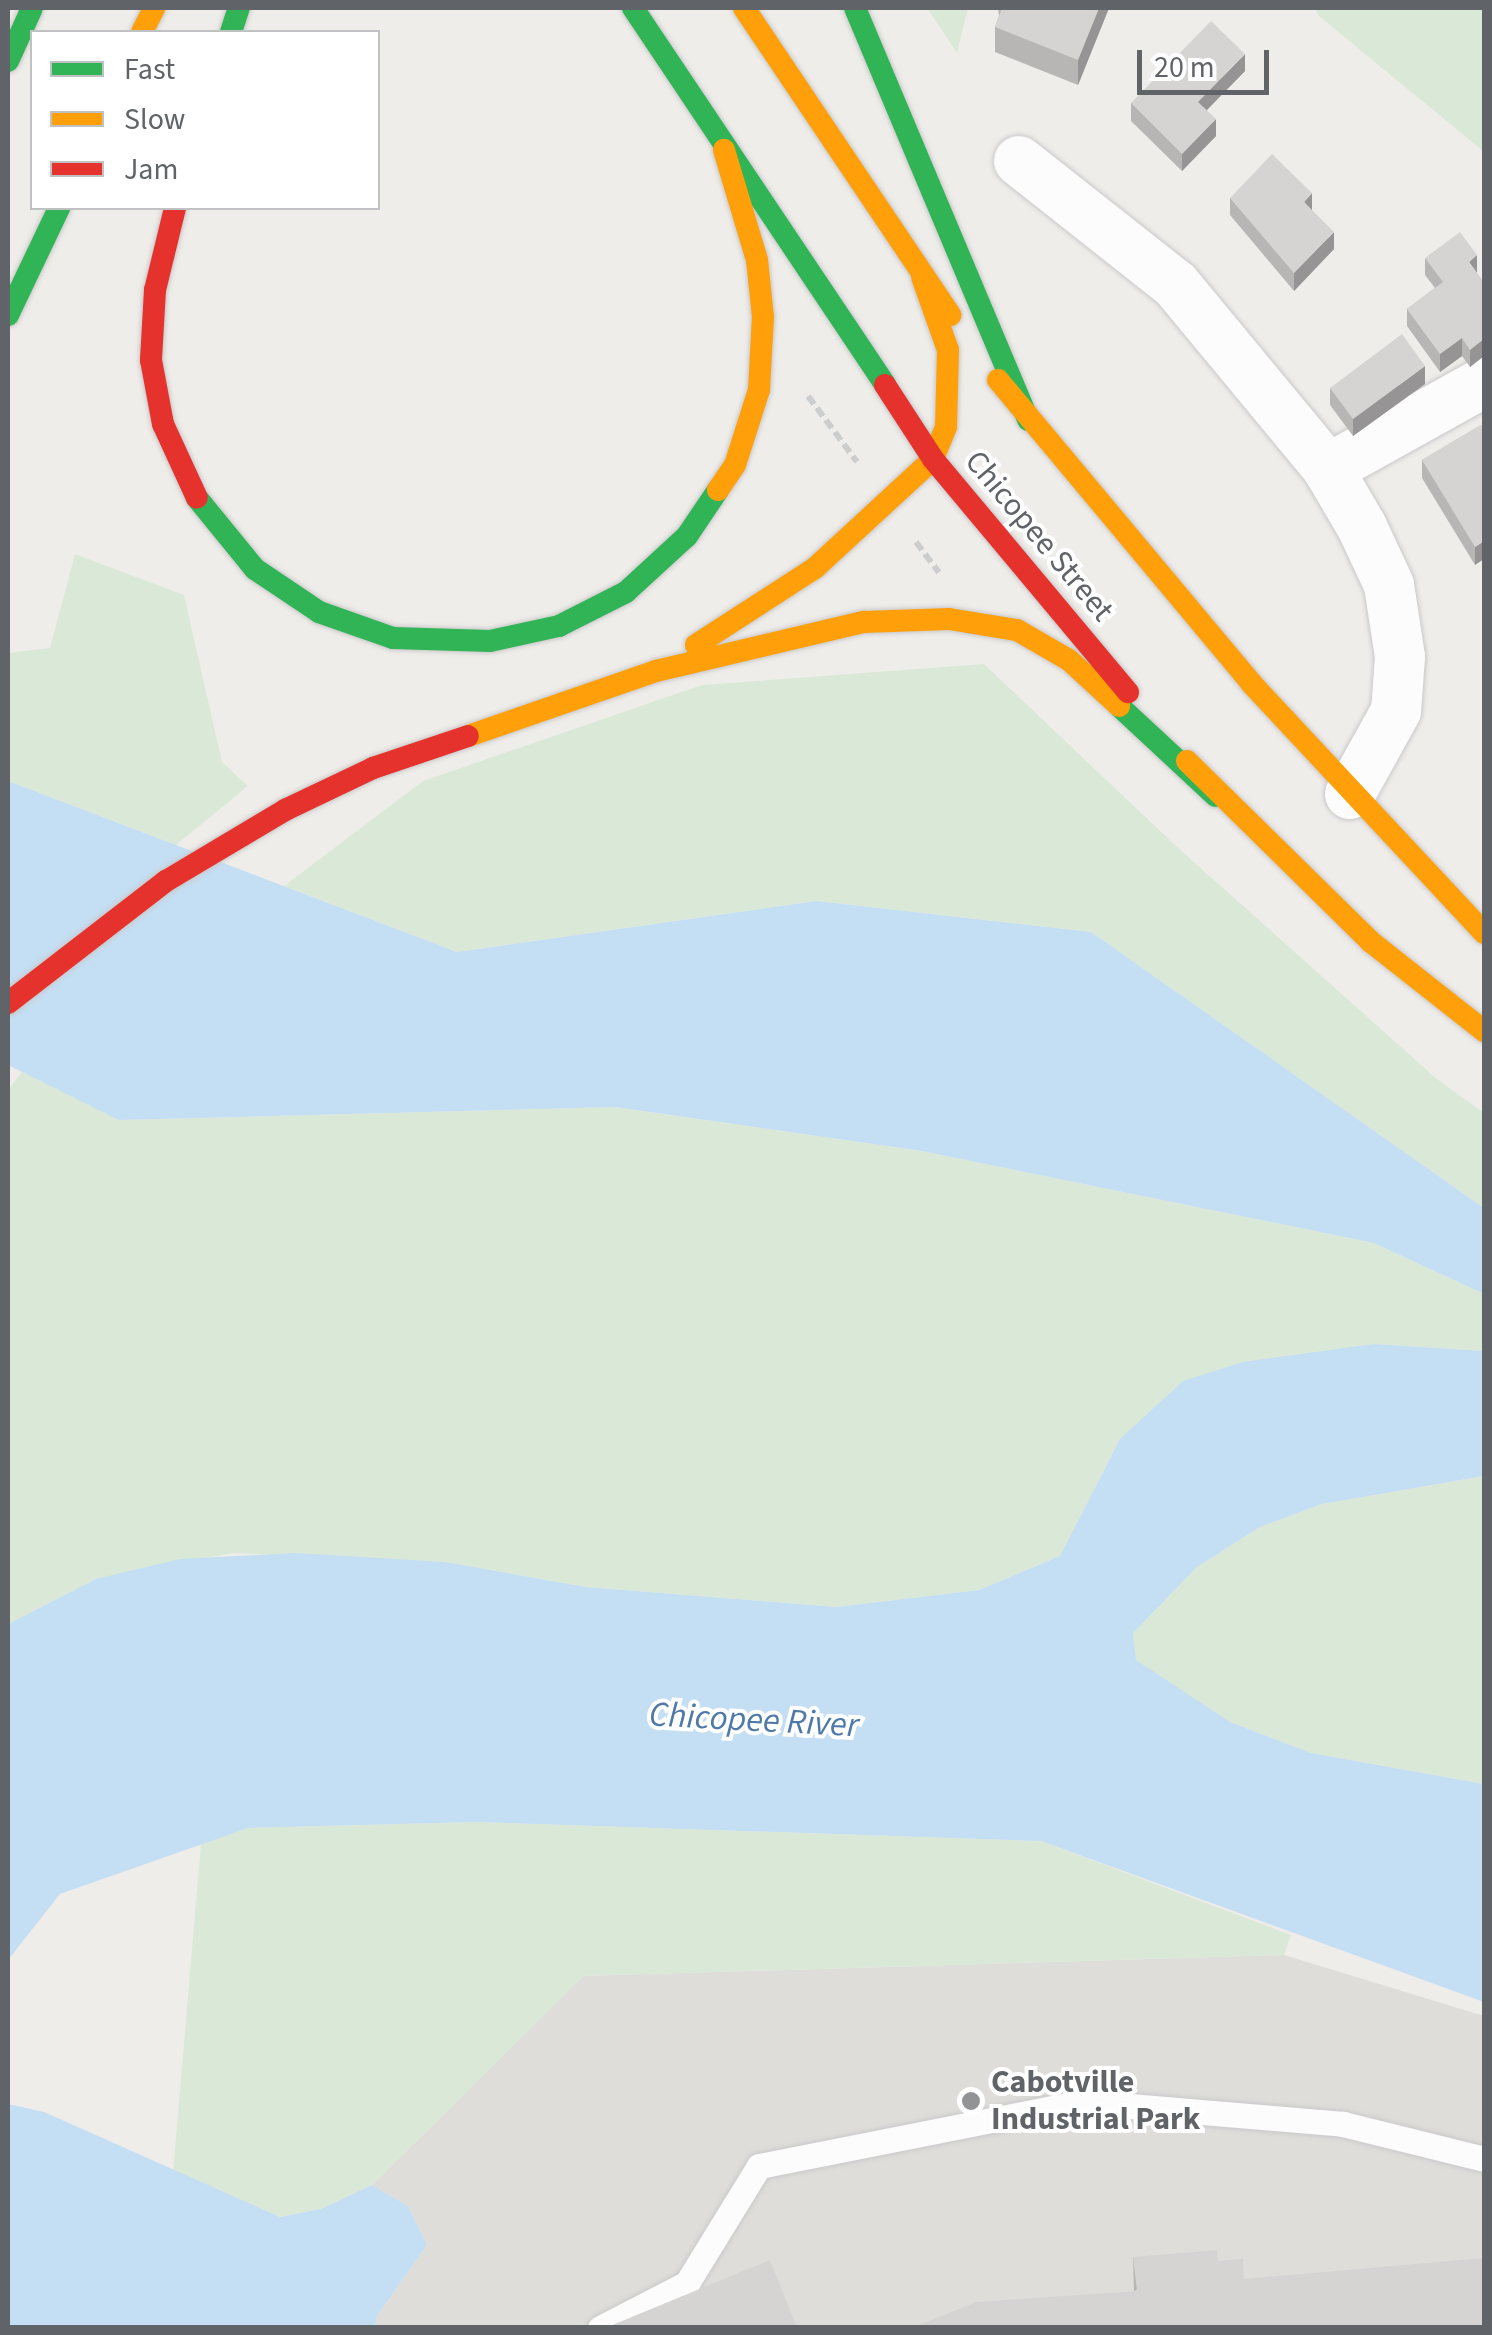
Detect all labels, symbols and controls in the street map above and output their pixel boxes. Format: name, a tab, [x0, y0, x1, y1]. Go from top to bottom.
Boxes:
legend	[30, 30, 380, 210]
scale bar	[1142, 30, 1274, 92]
text: 20 m	[1154, 46, 1215, 89]
text: Fast	[124, 48, 175, 91]
text: Slow	[124, 98, 185, 141]
text: Jam	[124, 148, 178, 191]
street label: Chicopee Street	[957, 443, 1121, 629]
water label: Chicopee River	[648, 1694, 860, 1746]
place label: Cabotville Industrial Park	[991, 2064, 1200, 2139]
marker: Cabotville Industrial Park	[960, 2090, 982, 2112]

